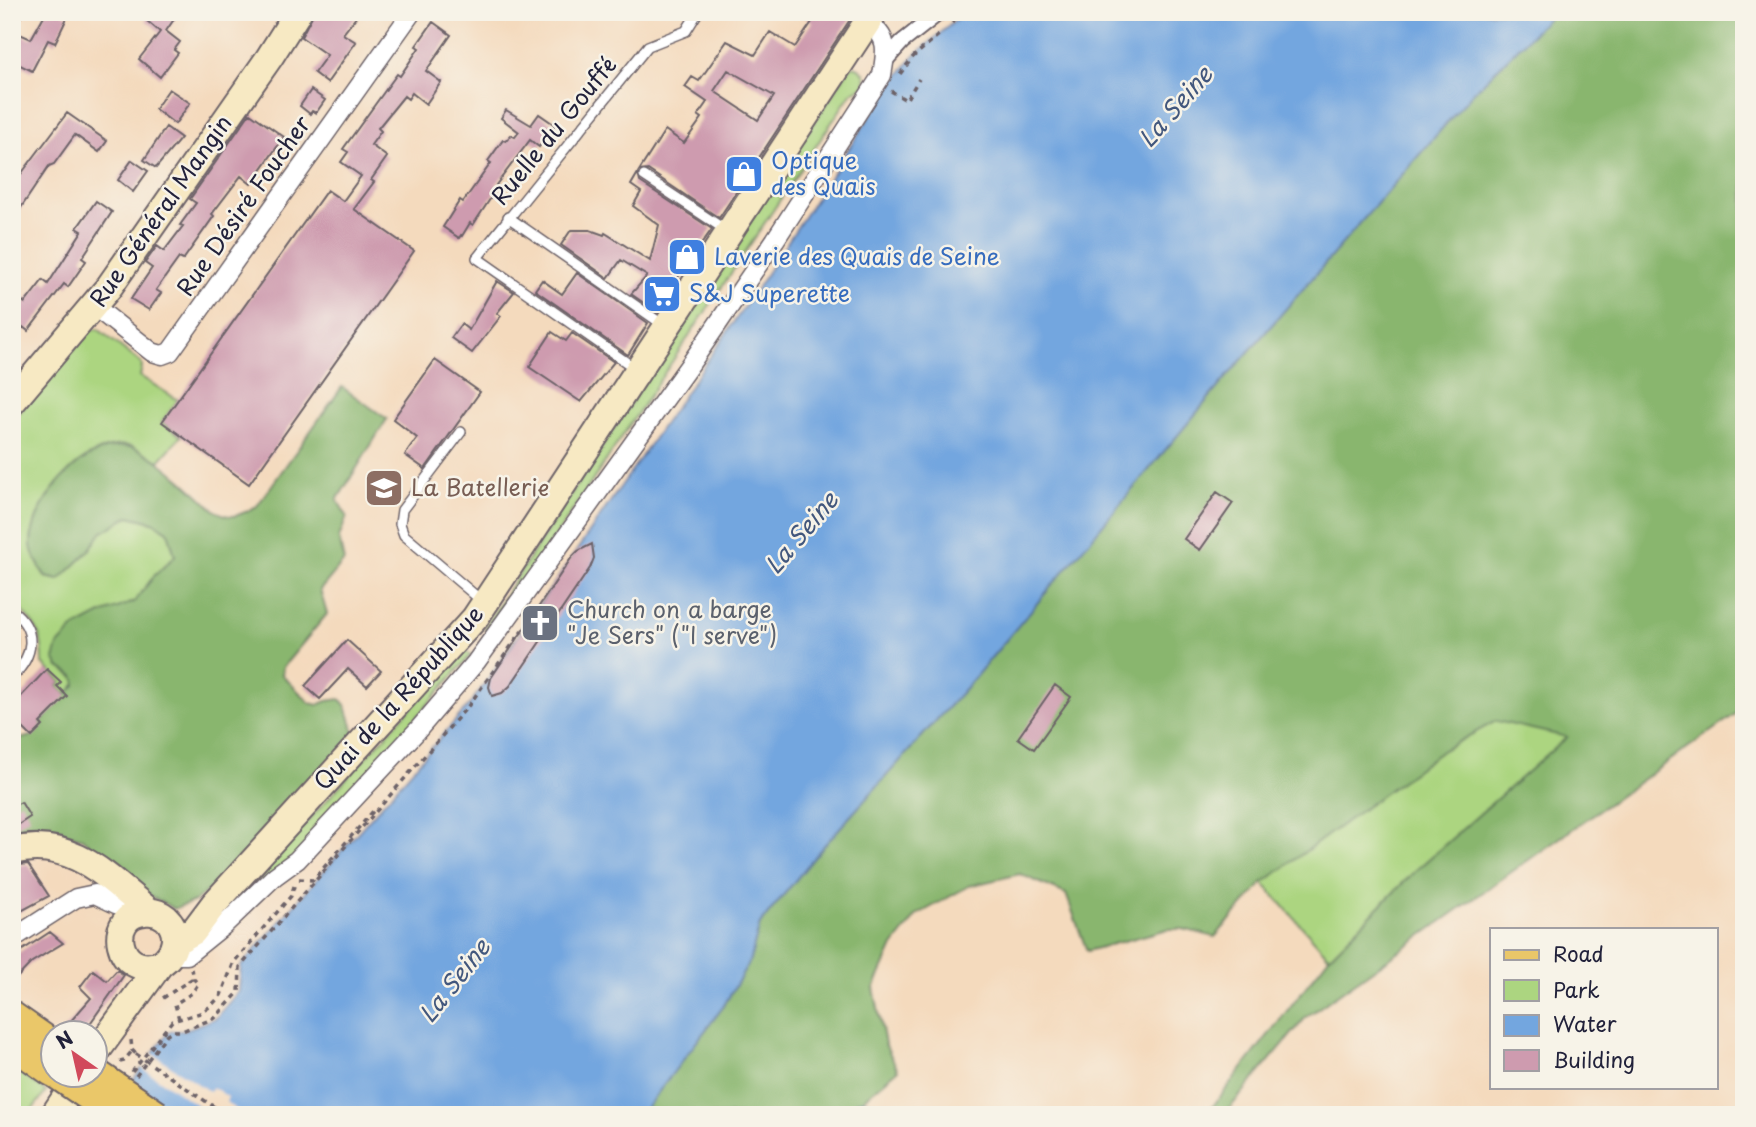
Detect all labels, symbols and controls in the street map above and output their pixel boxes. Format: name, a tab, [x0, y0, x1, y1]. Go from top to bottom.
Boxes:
street label: Ruelle du Gouffé	[482, 48, 624, 212]
water label: La Seine	[1129, 57, 1221, 154]
street label: Rue Général Mangin	[80, 107, 239, 313]
street label: Rue Désiré Foucher	[167, 107, 318, 303]
place label: Optique des Quais	[771, 142, 876, 203]
shop icon: Optique des Quais	[723, 153, 765, 195]
shop icon: Laverie des Quais de Seine	[666, 236, 708, 278]
place label: Laverie des Quais de Seine	[714, 238, 1000, 273]
supermarket icon: S&J Superette	[641, 273, 683, 315]
place label: S&J Superette	[689, 275, 850, 310]
school or university icon: La Batellerie	[363, 467, 405, 509]
place label: La Batellerie	[411, 469, 549, 504]
water label: La Seine	[755, 482, 846, 581]
place label: Church on a barge "Je Sers" ("I serve")	[567, 591, 777, 652]
street label: Quai de la République	[305, 597, 491, 797]
church icon: Church on a barge "Je Sers" ("I serve")	[519, 602, 561, 644]
legend	[1490, 928, 1718, 1088]
water label: La Seine	[409, 930, 498, 1029]
text: Road	[1553, 937, 1604, 969]
text: Park	[1553, 973, 1600, 1005]
text: Water	[1553, 1007, 1617, 1039]
north arrow	[38, 1018, 108, 1088]
text: N	[50, 1023, 78, 1055]
text: Building	[1553, 1043, 1635, 1075]

